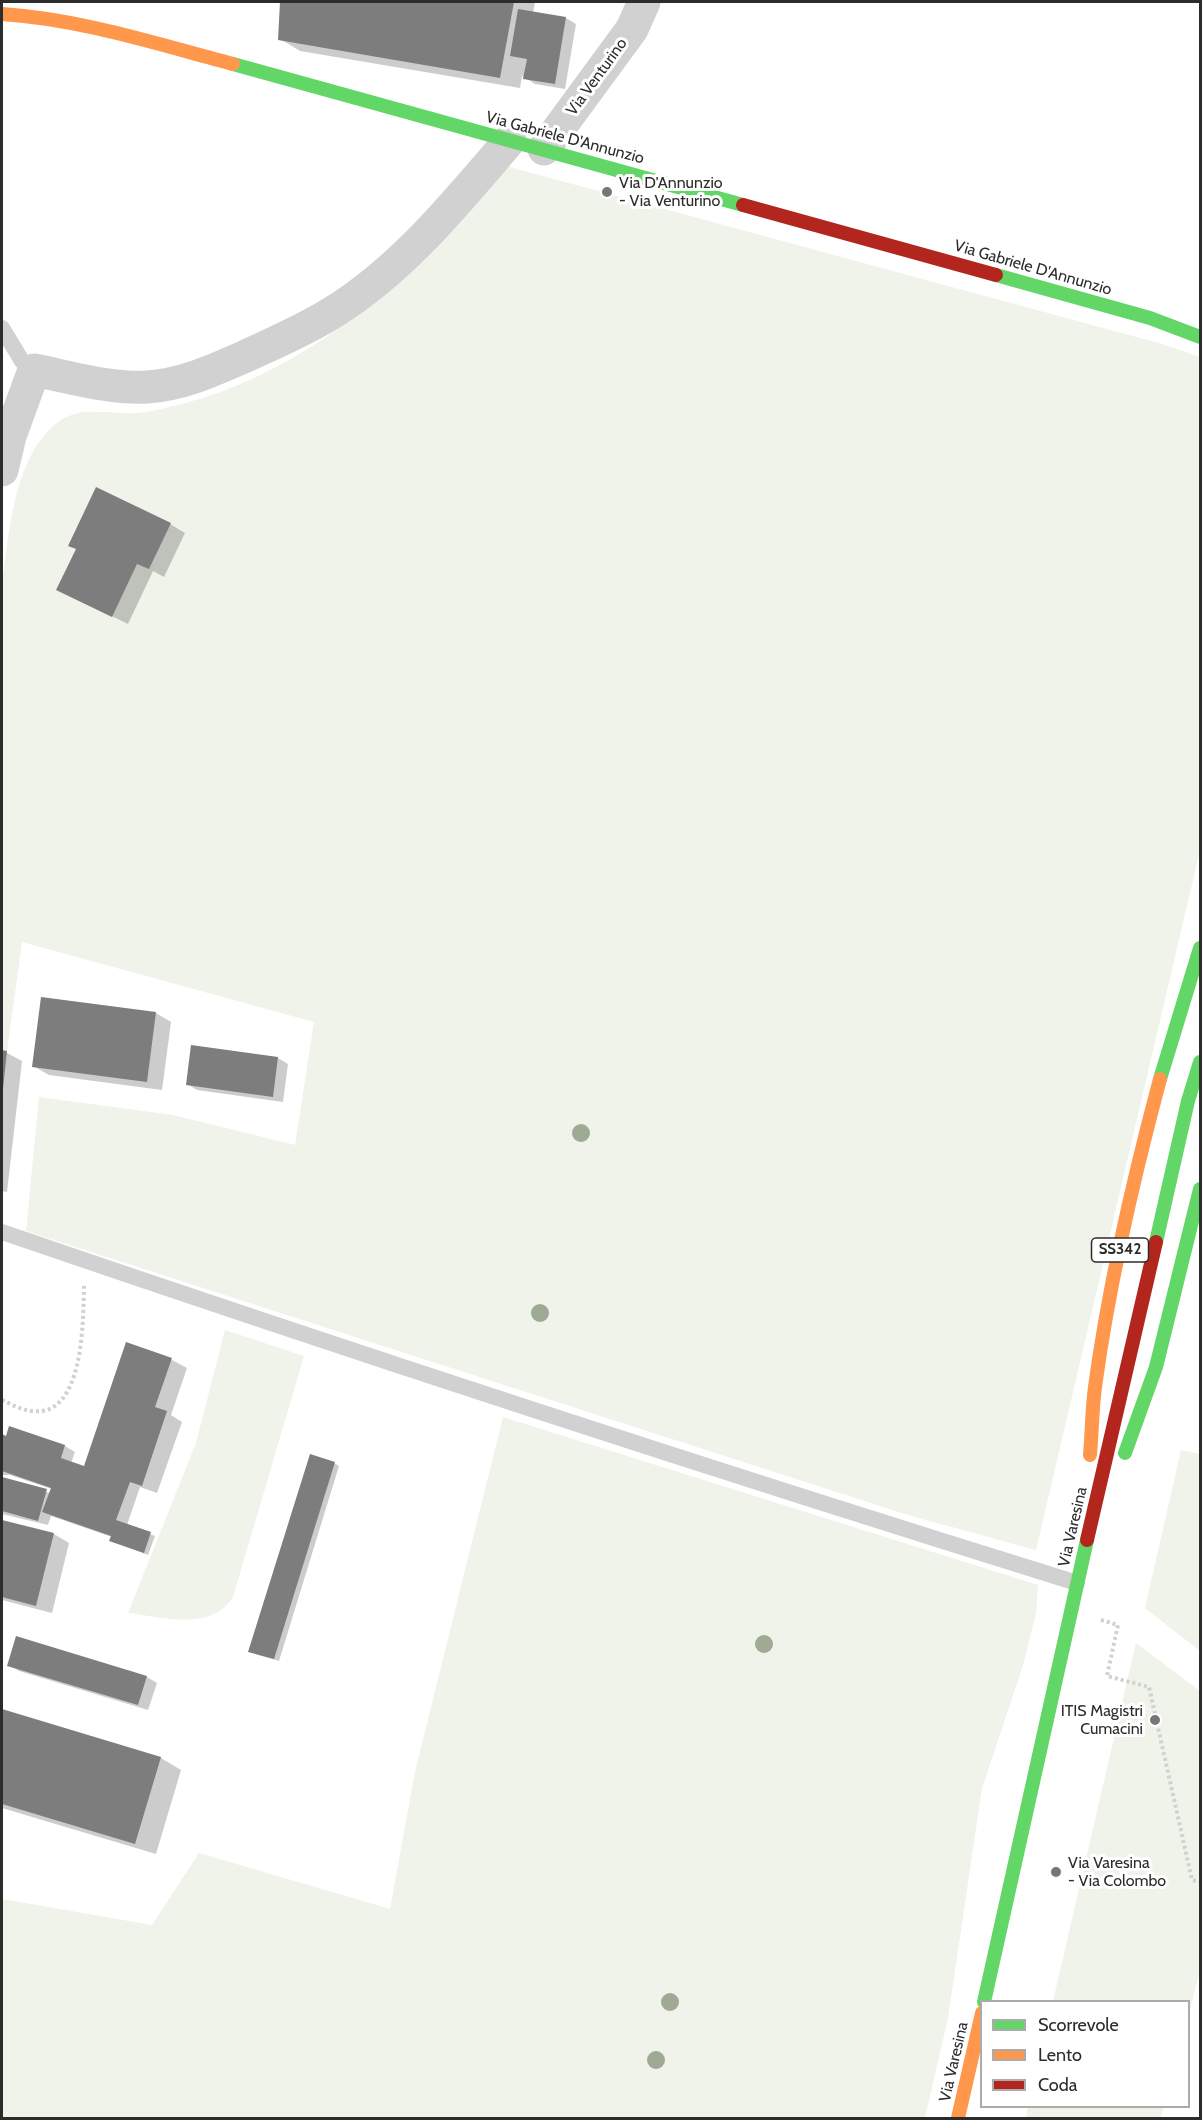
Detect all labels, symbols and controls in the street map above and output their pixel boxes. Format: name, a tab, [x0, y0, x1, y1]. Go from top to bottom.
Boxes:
street label: Via Venturino	[563, 35, 631, 119]
street label: Via Gabriele D'Annunzio	[484, 108, 646, 168]
place label: Via D'Annunzio - Via Venturino	[619, 173, 723, 211]
marker: Via D'Annunzio - Via Venturino	[600, 185, 614, 199]
street label: Via Gabriele D'Annunzio	[952, 236, 1114, 300]
road number: SS342	[1092, 1238, 1148, 1262]
street label: Via Varesina	[1054, 1485, 1092, 1569]
place label: ITIS Magistri Cumacini	[1061, 1701, 1143, 1739]
marker: ITIS Magistri Cumacini	[1148, 1713, 1162, 1727]
place label: Via Varesina - Via Colombo	[1068, 1853, 1166, 1891]
marker: Via Varesina - Via Colombo	[1049, 1865, 1063, 1879]
legend	[980, 2000, 1190, 2108]
text: Scorrevole	[1038, 2014, 1119, 2036]
street label: Via Varesina	[935, 2020, 973, 2104]
text: Lento	[1038, 2044, 1082, 2066]
text: Coda	[1038, 2074, 1077, 2096]

